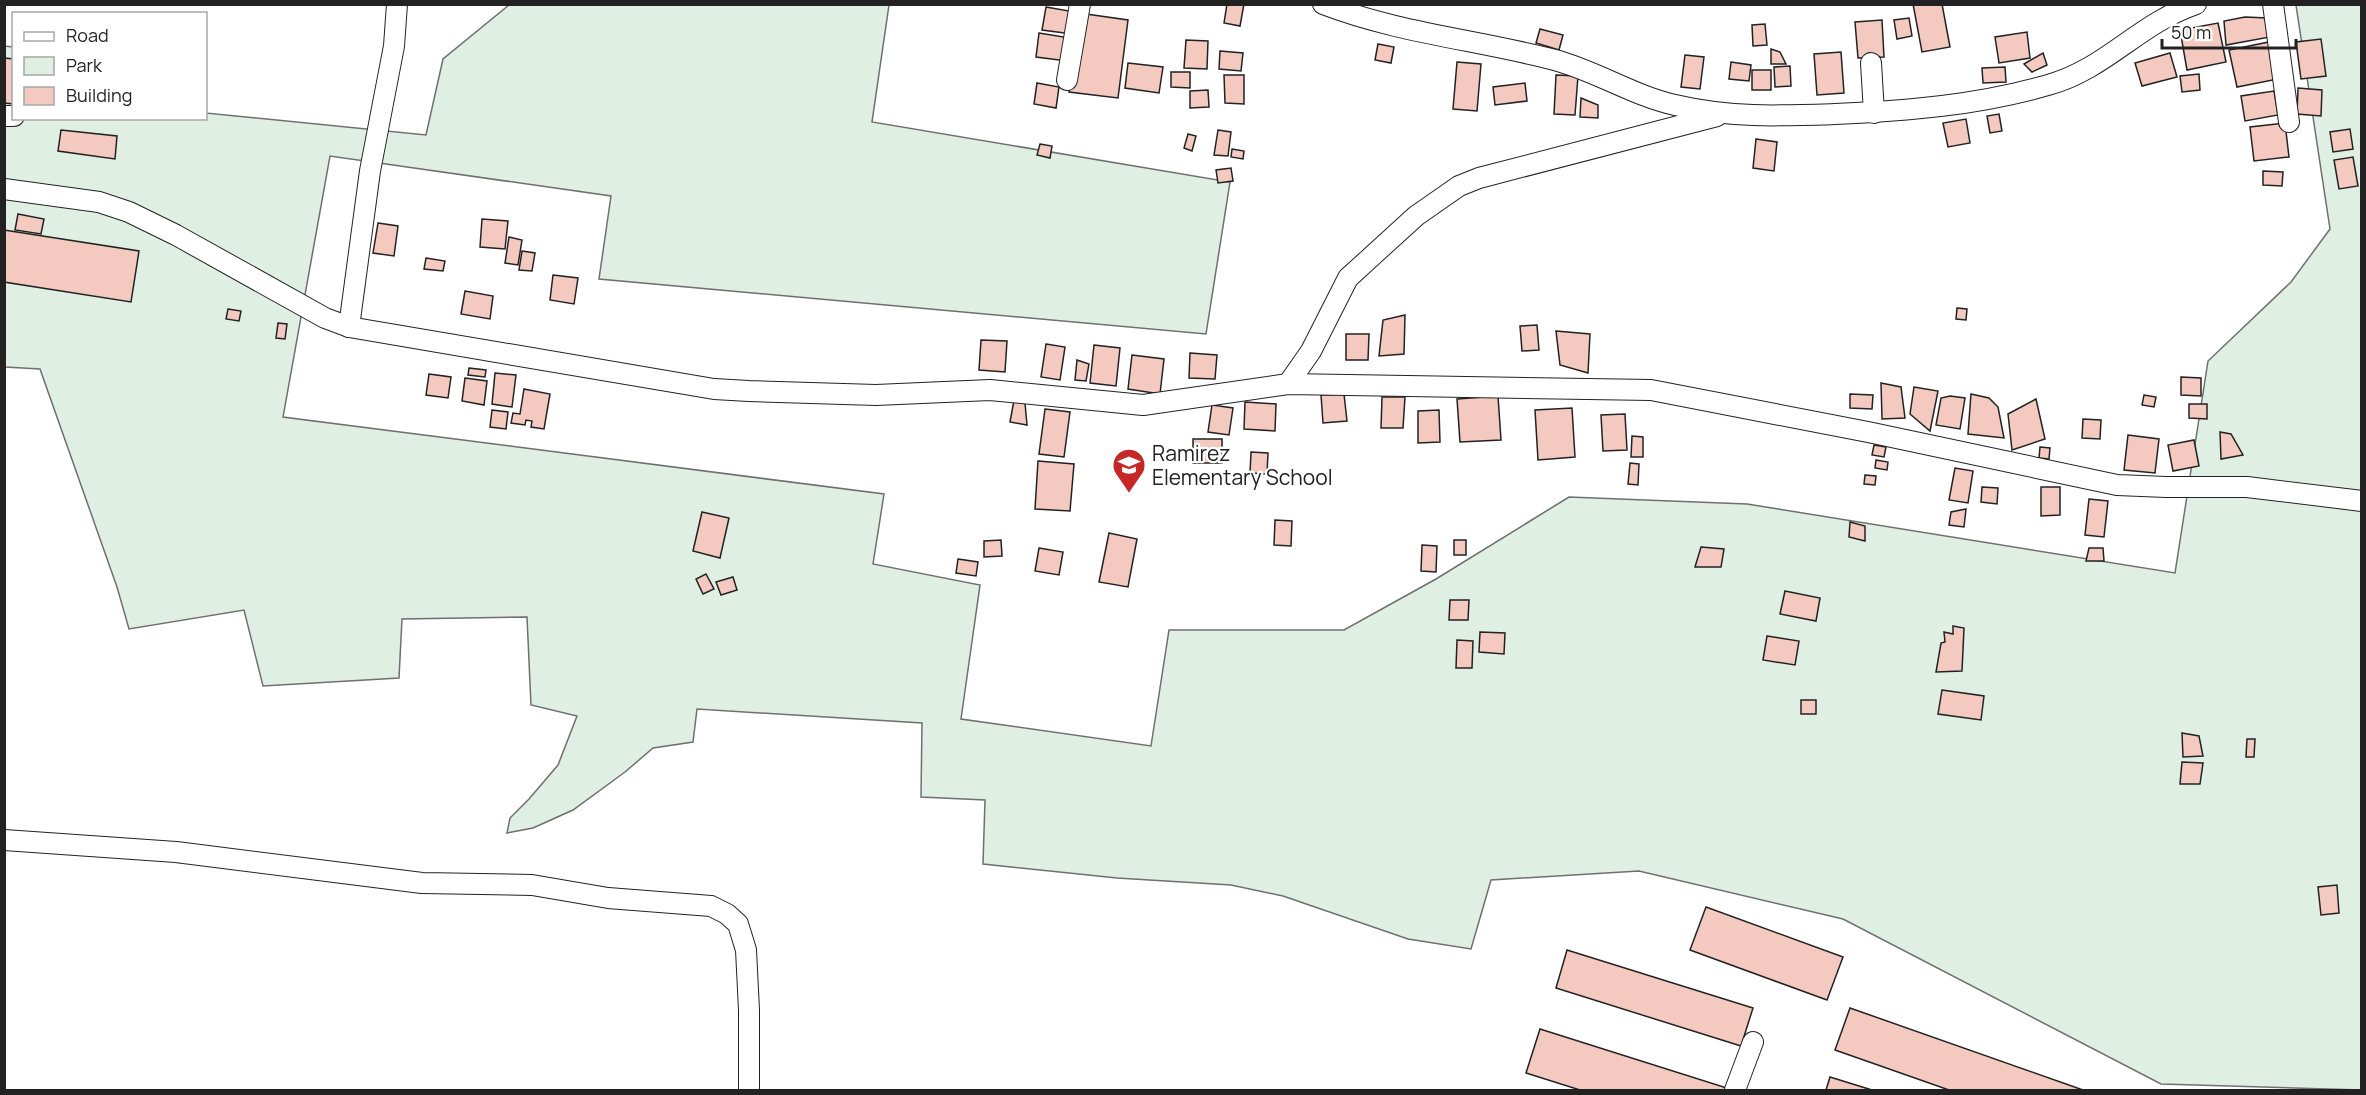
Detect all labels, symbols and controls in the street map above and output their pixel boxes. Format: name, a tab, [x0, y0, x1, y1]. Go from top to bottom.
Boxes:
legend	[12, 12, 207, 120]
scale bar	[2162, 12, 2296, 50]
text: 50 m	[2171, 20, 2211, 44]
text: Road	[66, 23, 109, 47]
text: Park	[66, 53, 103, 77]
text: Building	[66, 83, 132, 107]
place label: Ramirez Elementary School	[1152, 439, 1333, 491]
school or university icon: Ramirez Elementary School	[1111, 447, 1147, 494]

